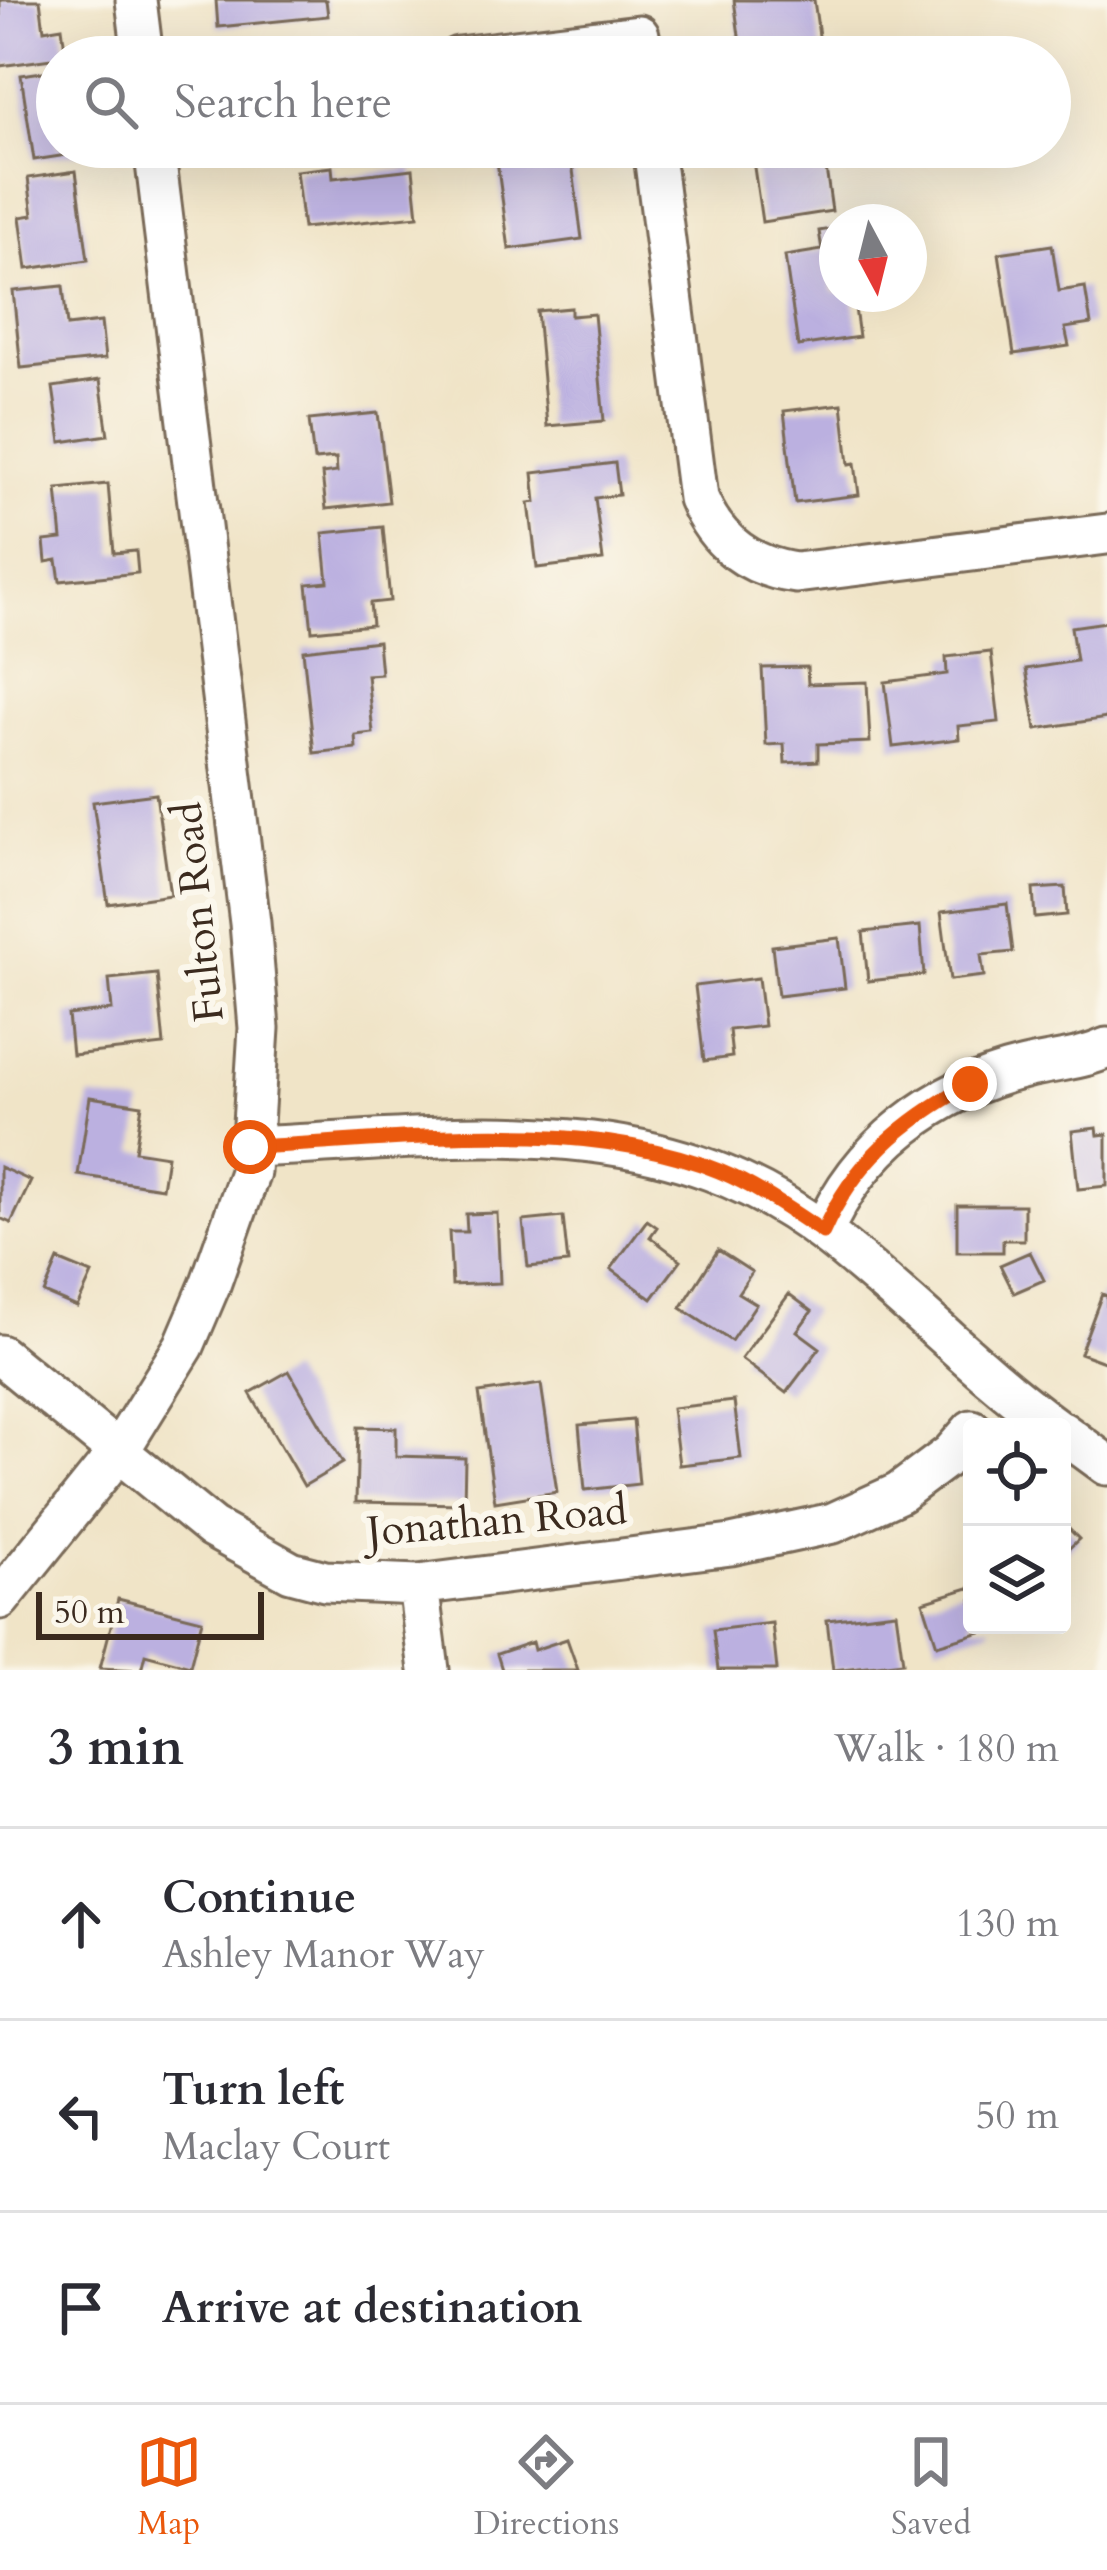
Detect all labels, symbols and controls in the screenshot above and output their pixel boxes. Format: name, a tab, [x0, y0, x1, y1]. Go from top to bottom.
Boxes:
search box	[36, 36, 1071, 168]
icon: search	[78, 69, 144, 135]
text: Search here	[174, 72, 392, 133]
north arrow	[819, 204, 927, 312]
street label: Fulton Road	[158, 799, 238, 1025]
route end	[943, 1057, 997, 1111]
route start	[223, 1120, 277, 1174]
map controls	[963, 1418, 1071, 1634]
button: locate	[963, 1418, 1071, 1526]
street label: Jonathan Road	[359, 1481, 629, 1561]
button: layers	[963, 1526, 1071, 1634]
scale bar	[36, 1586, 264, 1639]
text: 50 m	[54, 1590, 125, 1635]
text: 3 min	[48, 1713, 184, 1783]
text: Walk · 180 m	[834, 1722, 1059, 1775]
text: Continue	[162, 1867, 356, 1928]
icon: ahead	[48, 1891, 114, 1957]
text: 130 m	[956, 1897, 1059, 1950]
text: Ashley Manor Way	[162, 1928, 485, 1981]
text: Turn left	[162, 2059, 344, 2120]
icon: left	[48, 2083, 114, 2149]
text: 50 m	[976, 2089, 1059, 2142]
text: Maclay Court	[162, 2120, 390, 2173]
icon: arrive	[48, 2275, 114, 2341]
text: Arrive at destination	[162, 2277, 582, 2338]
tab: Map	[136, 2429, 202, 2546]
tab: Directions	[474, 2429, 619, 2546]
tab: Saved	[891, 2429, 971, 2546]

